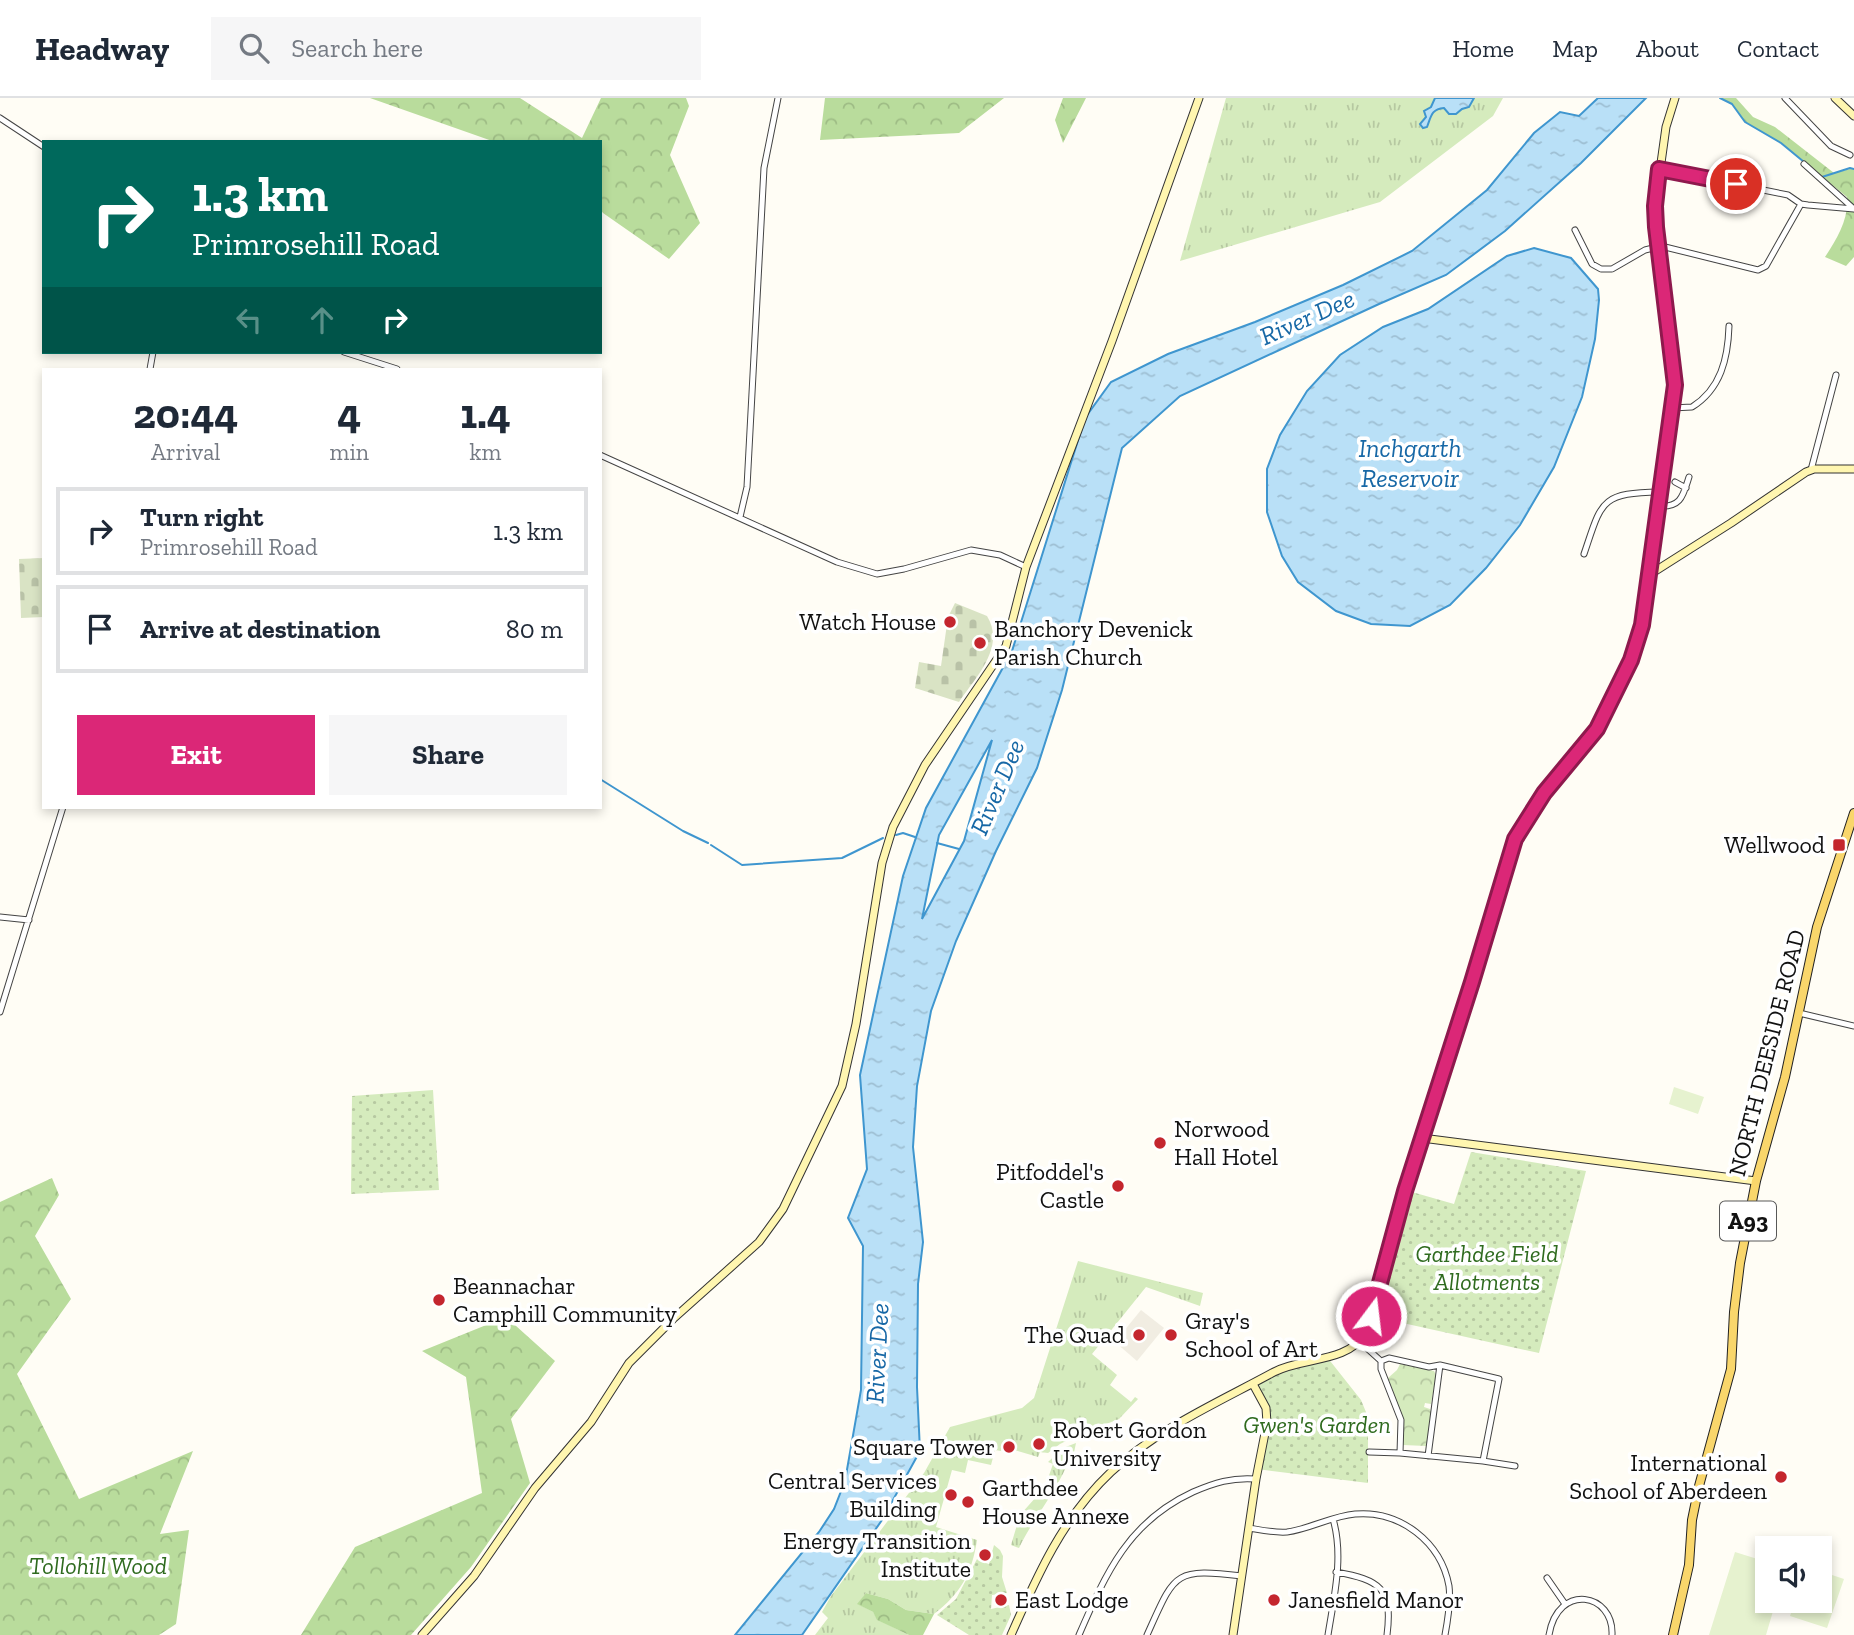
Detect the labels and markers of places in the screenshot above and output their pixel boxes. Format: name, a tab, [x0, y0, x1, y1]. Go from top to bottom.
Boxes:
pin	[1706, 154, 1766, 214]
place label: Watch House	[799, 607, 936, 636]
marker: Watch House	[942, 614, 958, 630]
place label: Banchory Devenick Parish Church	[994, 614, 1193, 671]
marker: Banchory Devenick Parish Church	[972, 635, 988, 651]
place label: Wellwood	[1724, 830, 1825, 859]
marker: Wellwood	[1831, 837, 1847, 853]
place label: Norwood Hall Hotel	[1174, 1114, 1278, 1171]
marker: Norwood Hall Hotel	[1152, 1135, 1168, 1151]
place label: Pitfoddel's Castle	[996, 1157, 1104, 1214]
marker: Pitfoddel's Castle	[1110, 1178, 1126, 1194]
place label: Beannachar Camphill Community	[453, 1271, 677, 1328]
marker: Beannachar Camphill Community	[431, 1292, 447, 1308]
place label: Gray's School of Art	[1185, 1306, 1318, 1363]
place label: The Quad	[1024, 1320, 1125, 1349]
marker: The Quad	[1131, 1327, 1147, 1343]
marker: Gray's School of Art	[1163, 1327, 1179, 1343]
place label: Robert Gordon University	[1053, 1415, 1207, 1472]
place label: Square Tower	[853, 1432, 995, 1461]
marker: Robert Gordon University	[1031, 1436, 1047, 1452]
marker: Square Tower	[1001, 1439, 1017, 1455]
place label: International School of Aberdeen	[1569, 1448, 1767, 1505]
place label: Central Services Building	[768, 1466, 937, 1523]
marker: International School of Aberdeen	[1773, 1469, 1789, 1485]
place label: Garthdee House Annexe	[982, 1473, 1129, 1530]
marker: Central Services Building	[943, 1487, 959, 1503]
marker: Garthdee House Annexe	[960, 1494, 976, 1510]
place label: Energy Transition Institute	[783, 1526, 971, 1583]
marker: Energy Transition Institute	[977, 1547, 993, 1563]
place label: East Lodge	[1015, 1585, 1129, 1614]
place label: Janesfield Manor	[1288, 1585, 1464, 1614]
marker: East Lodge	[993, 1592, 1009, 1608]
marker: Janesfield Manor	[1266, 1592, 1282, 1608]

